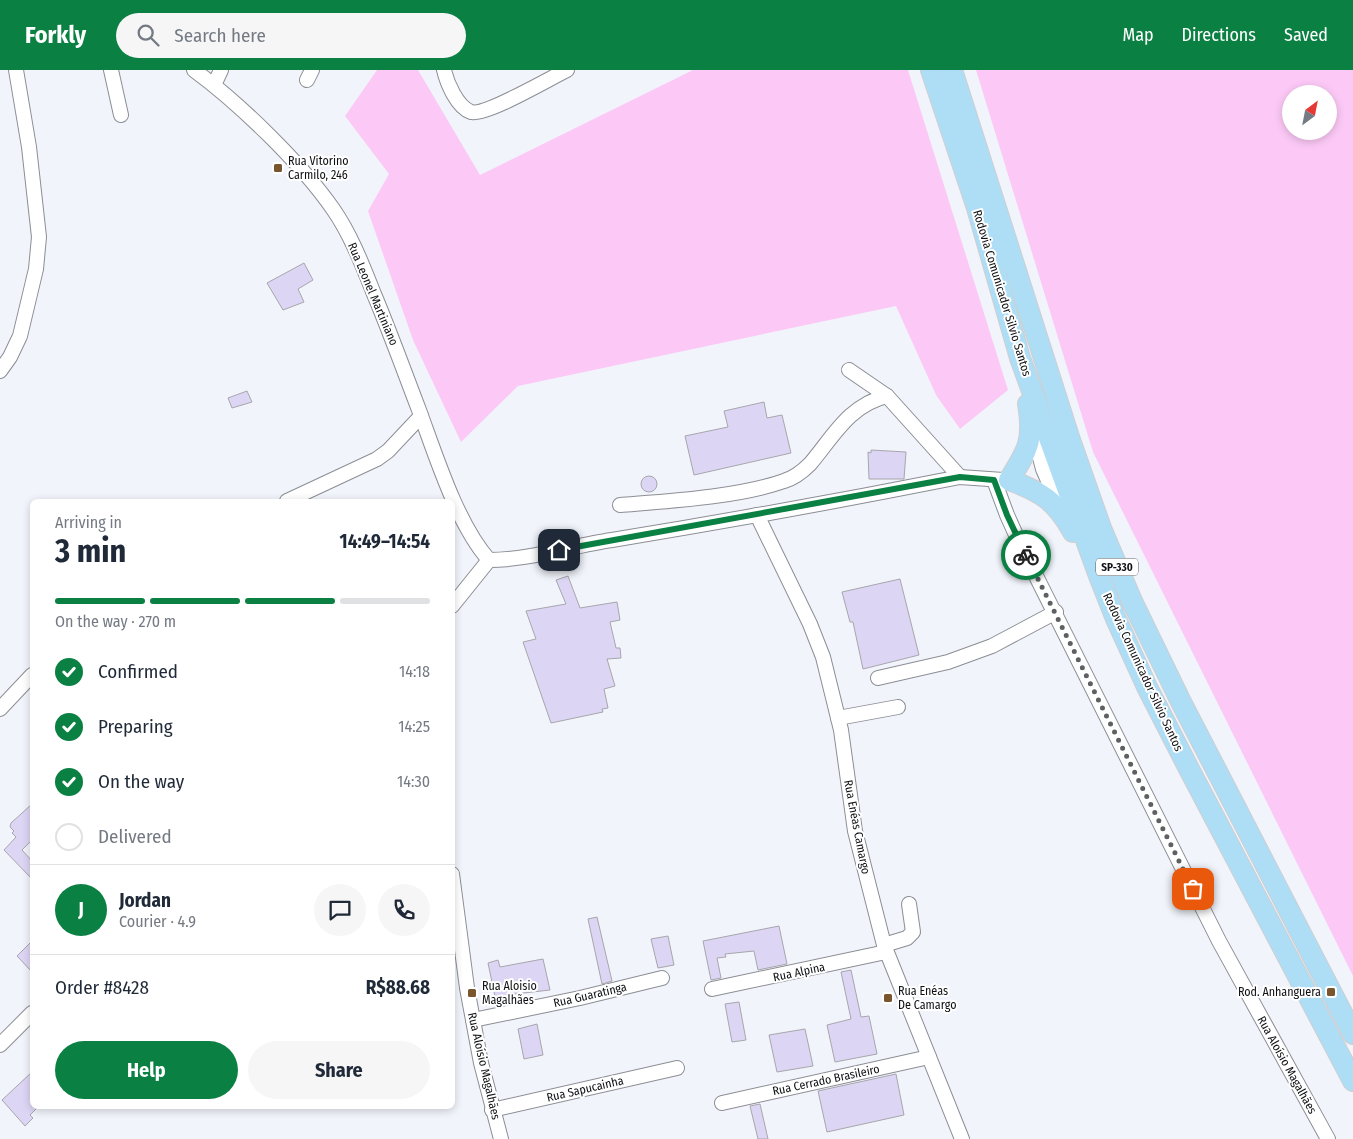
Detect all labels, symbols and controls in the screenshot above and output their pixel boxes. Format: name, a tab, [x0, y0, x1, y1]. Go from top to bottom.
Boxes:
search box	[116, 13, 466, 58]
text: Forkly	[25, 21, 86, 49]
icon: search	[134, 21, 162, 49]
text: Search here	[174, 24, 266, 47]
text: Map	[1122, 24, 1154, 46]
text: Directions	[1182, 24, 1256, 46]
text: Saved	[1284, 24, 1328, 46]
north arrow	[1282, 85, 1338, 140]
map controls	[1282, 85, 1337, 140]
place label: Rua Vitorino Carmilo, 246	[288, 154, 349, 182]
marker: Rua Vitorino Carmilo, 246	[272, 162, 284, 174]
street label: Rodovia Comunicador Silvio Santos	[970, 208, 1034, 378]
street label: Rua Leonel Martiniano	[345, 240, 401, 348]
text: Arriving in	[55, 513, 122, 532]
pin	[538, 529, 580, 571]
text: 14:49–14:54	[340, 530, 430, 553]
courier	[1001, 530, 1051, 580]
text: 3 min	[55, 532, 126, 570]
icon: home	[545, 536, 573, 564]
icon: bike	[1012, 541, 1040, 569]
road number: SP-330	[1096, 558, 1138, 576]
street label: Rodovia Comunicador Silvio Santos	[1100, 591, 1186, 753]
text: On the way · 270 m	[55, 612, 176, 631]
icon: check	[55, 658, 83, 686]
text: Confirmed	[98, 660, 178, 683]
text: 14:18	[399, 662, 430, 681]
icon: check	[55, 713, 83, 741]
text: Preparing	[98, 715, 173, 738]
text: 14:25	[398, 717, 430, 736]
icon: check	[55, 768, 83, 796]
text: On the way	[98, 770, 184, 793]
text: 14:30	[397, 772, 430, 791]
street label: Rua Enéas Camargo	[841, 779, 873, 875]
text: Delivered	[98, 825, 172, 848]
pin	[1172, 868, 1214, 910]
icon: bag	[1179, 875, 1207, 903]
button: chat	[314, 884, 366, 936]
button: phone	[378, 884, 430, 936]
text: Jordan	[119, 889, 171, 912]
text: J	[78, 898, 84, 921]
text: Courier · 4.9	[119, 912, 196, 931]
street label: Rua Alpina	[772, 960, 826, 984]
text: Order #8428	[55, 976, 149, 999]
text: R$88.68	[366, 976, 430, 999]
place label: Rua Aloisio Magalhães	[482, 979, 537, 1007]
street label: Rua Guaratinga	[552, 980, 628, 1010]
place label: Rua Enéas De Camargo	[898, 984, 956, 1012]
place label: Rod. Anhanguera	[1238, 985, 1321, 999]
marker: Rod. Anhanguera	[1325, 986, 1337, 998]
marker: Rua Aloisio Magalhães	[466, 987, 478, 999]
marker: Rua Enéas De Camargo	[882, 992, 894, 1004]
street label: Rua Aloísio Magalhães	[465, 1011, 503, 1121]
street label: Rua Aloísio Magalhães	[1254, 1014, 1320, 1116]
button: Help	[55, 1041, 238, 1099]
button: Share	[248, 1041, 430, 1099]
street label: Rua Cerrado Brasileiro	[771, 1062, 881, 1098]
street label: Rua Sapucainha	[545, 1073, 625, 1105]

